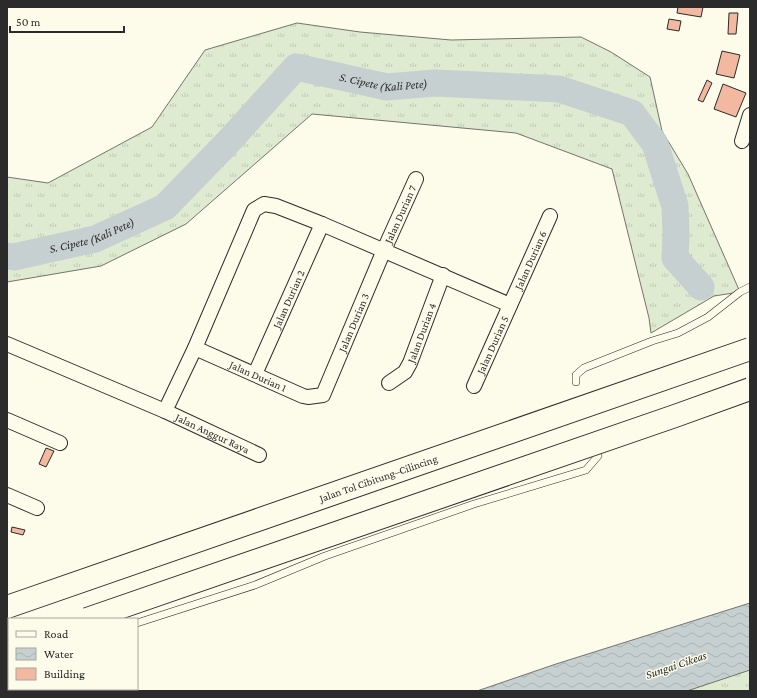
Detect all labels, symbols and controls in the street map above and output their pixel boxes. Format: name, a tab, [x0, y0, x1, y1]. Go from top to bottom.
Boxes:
scale bar	[10, 8, 124, 34]
text: 50 m	[16, 15, 41, 29]
water label: S. Cipete (Kali Pete)	[338, 70, 428, 94]
street label: Jalan Durian 7	[381, 183, 418, 246]
water label: S. Cipete (Kali Pete)	[48, 215, 137, 256]
street label: Jalan Durian 6	[512, 229, 549, 293]
street label: Jalan Durian 2	[270, 268, 307, 331]
street label: Jalan Durian 3	[335, 291, 371, 355]
street label: Jalan Durian 4	[404, 301, 438, 366]
street label: Jalan Durian 5	[474, 314, 511, 377]
street label: Jalan Durian 1	[226, 358, 289, 394]
street label: Jalan Anggur Raya	[172, 410, 251, 456]
street label: Jalan Tol Cibitung–Cilincing	[317, 452, 440, 505]
legend	[8, 618, 138, 690]
text: Road	[44, 627, 69, 641]
text: Water	[44, 647, 74, 661]
water label: Sungai Cikeas	[644, 648, 709, 682]
text: Building	[44, 667, 85, 681]

